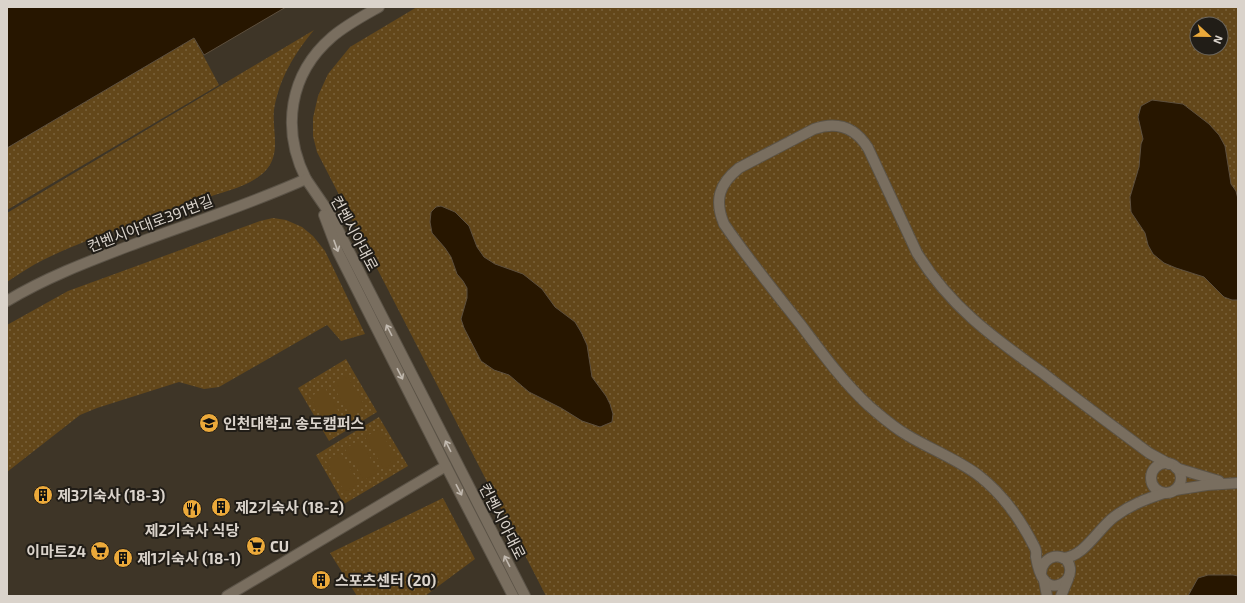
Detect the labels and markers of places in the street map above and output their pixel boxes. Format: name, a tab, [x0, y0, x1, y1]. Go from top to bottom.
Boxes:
school or university icon: 인천대학교 송도캠퍼스	[198, 412, 220, 434]
place label: 인천대학교 송도캠퍼스	[223, 414, 364, 432]
building icon: 제3기숙사 (18-3)	[32, 484, 54, 506]
place label: 제3기숙사 (18-3)	[57, 486, 165, 504]
building icon: 제2기숙사 (18-2)	[210, 496, 232, 518]
restaurant icon: 제2기숙사 식당	[181, 498, 203, 520]
place label: 제2기숙사 (18-2)	[235, 498, 344, 516]
place label: 제2기숙사 식당	[145, 521, 240, 539]
supermarket icon: CU	[245, 535, 267, 557]
place label: CU	[270, 537, 289, 555]
supermarket icon: 이마트24	[89, 540, 111, 562]
place label: 이마트24	[26, 542, 86, 560]
building icon: 제1기숙사 (18-1)	[112, 547, 134, 569]
place label: 제1기숙사 (18-1)	[137, 549, 241, 567]
building icon: 스포츠센터 (20)	[310, 569, 332, 591]
place label: 스포츠센터 (20)	[335, 571, 436, 589]

